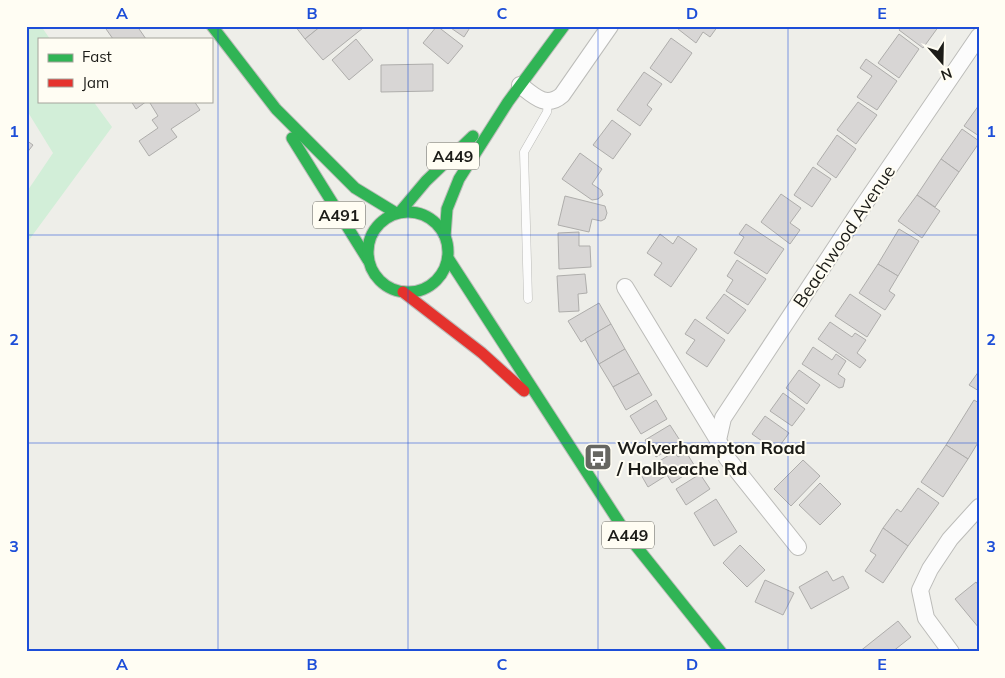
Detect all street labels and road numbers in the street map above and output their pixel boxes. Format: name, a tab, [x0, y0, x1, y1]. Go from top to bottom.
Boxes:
road number: A449	[427, 142, 479, 170]
street label: Beachwood Avenue	[788, 161, 900, 311]
road number: A491	[313, 202, 365, 228]
road number: A449	[602, 522, 654, 548]

